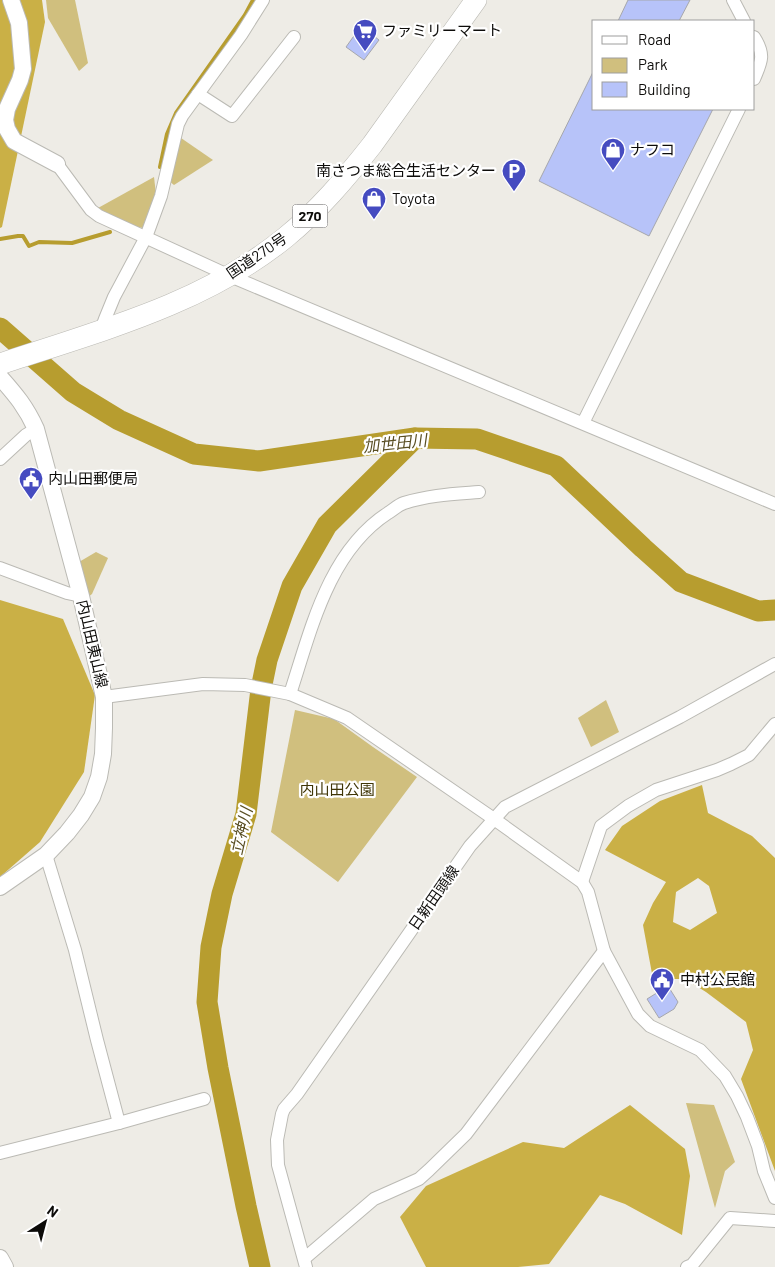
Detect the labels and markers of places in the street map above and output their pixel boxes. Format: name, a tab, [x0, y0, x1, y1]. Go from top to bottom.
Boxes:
supermarket icon: ファミリーマート	[352, 18, 378, 52]
place label: ファミリーマート	[382, 21, 502, 39]
shop icon: ナフコ	[600, 137, 626, 171]
place label: ナフコ	[630, 140, 675, 158]
parking icon: 南さつま総合生活センター	[501, 158, 527, 192]
place label: 南さつま総合生活センター	[316, 161, 496, 179]
shop icon: Toyota	[361, 186, 387, 220]
place label: Toyota	[392, 189, 435, 207]
public building icon: 内山田郵便局	[18, 466, 44, 500]
place label: 内山田郵便局	[48, 469, 138, 487]
public building icon: 中村公民館	[649, 967, 675, 1001]
place label: 中村公民館	[680, 970, 755, 988]

